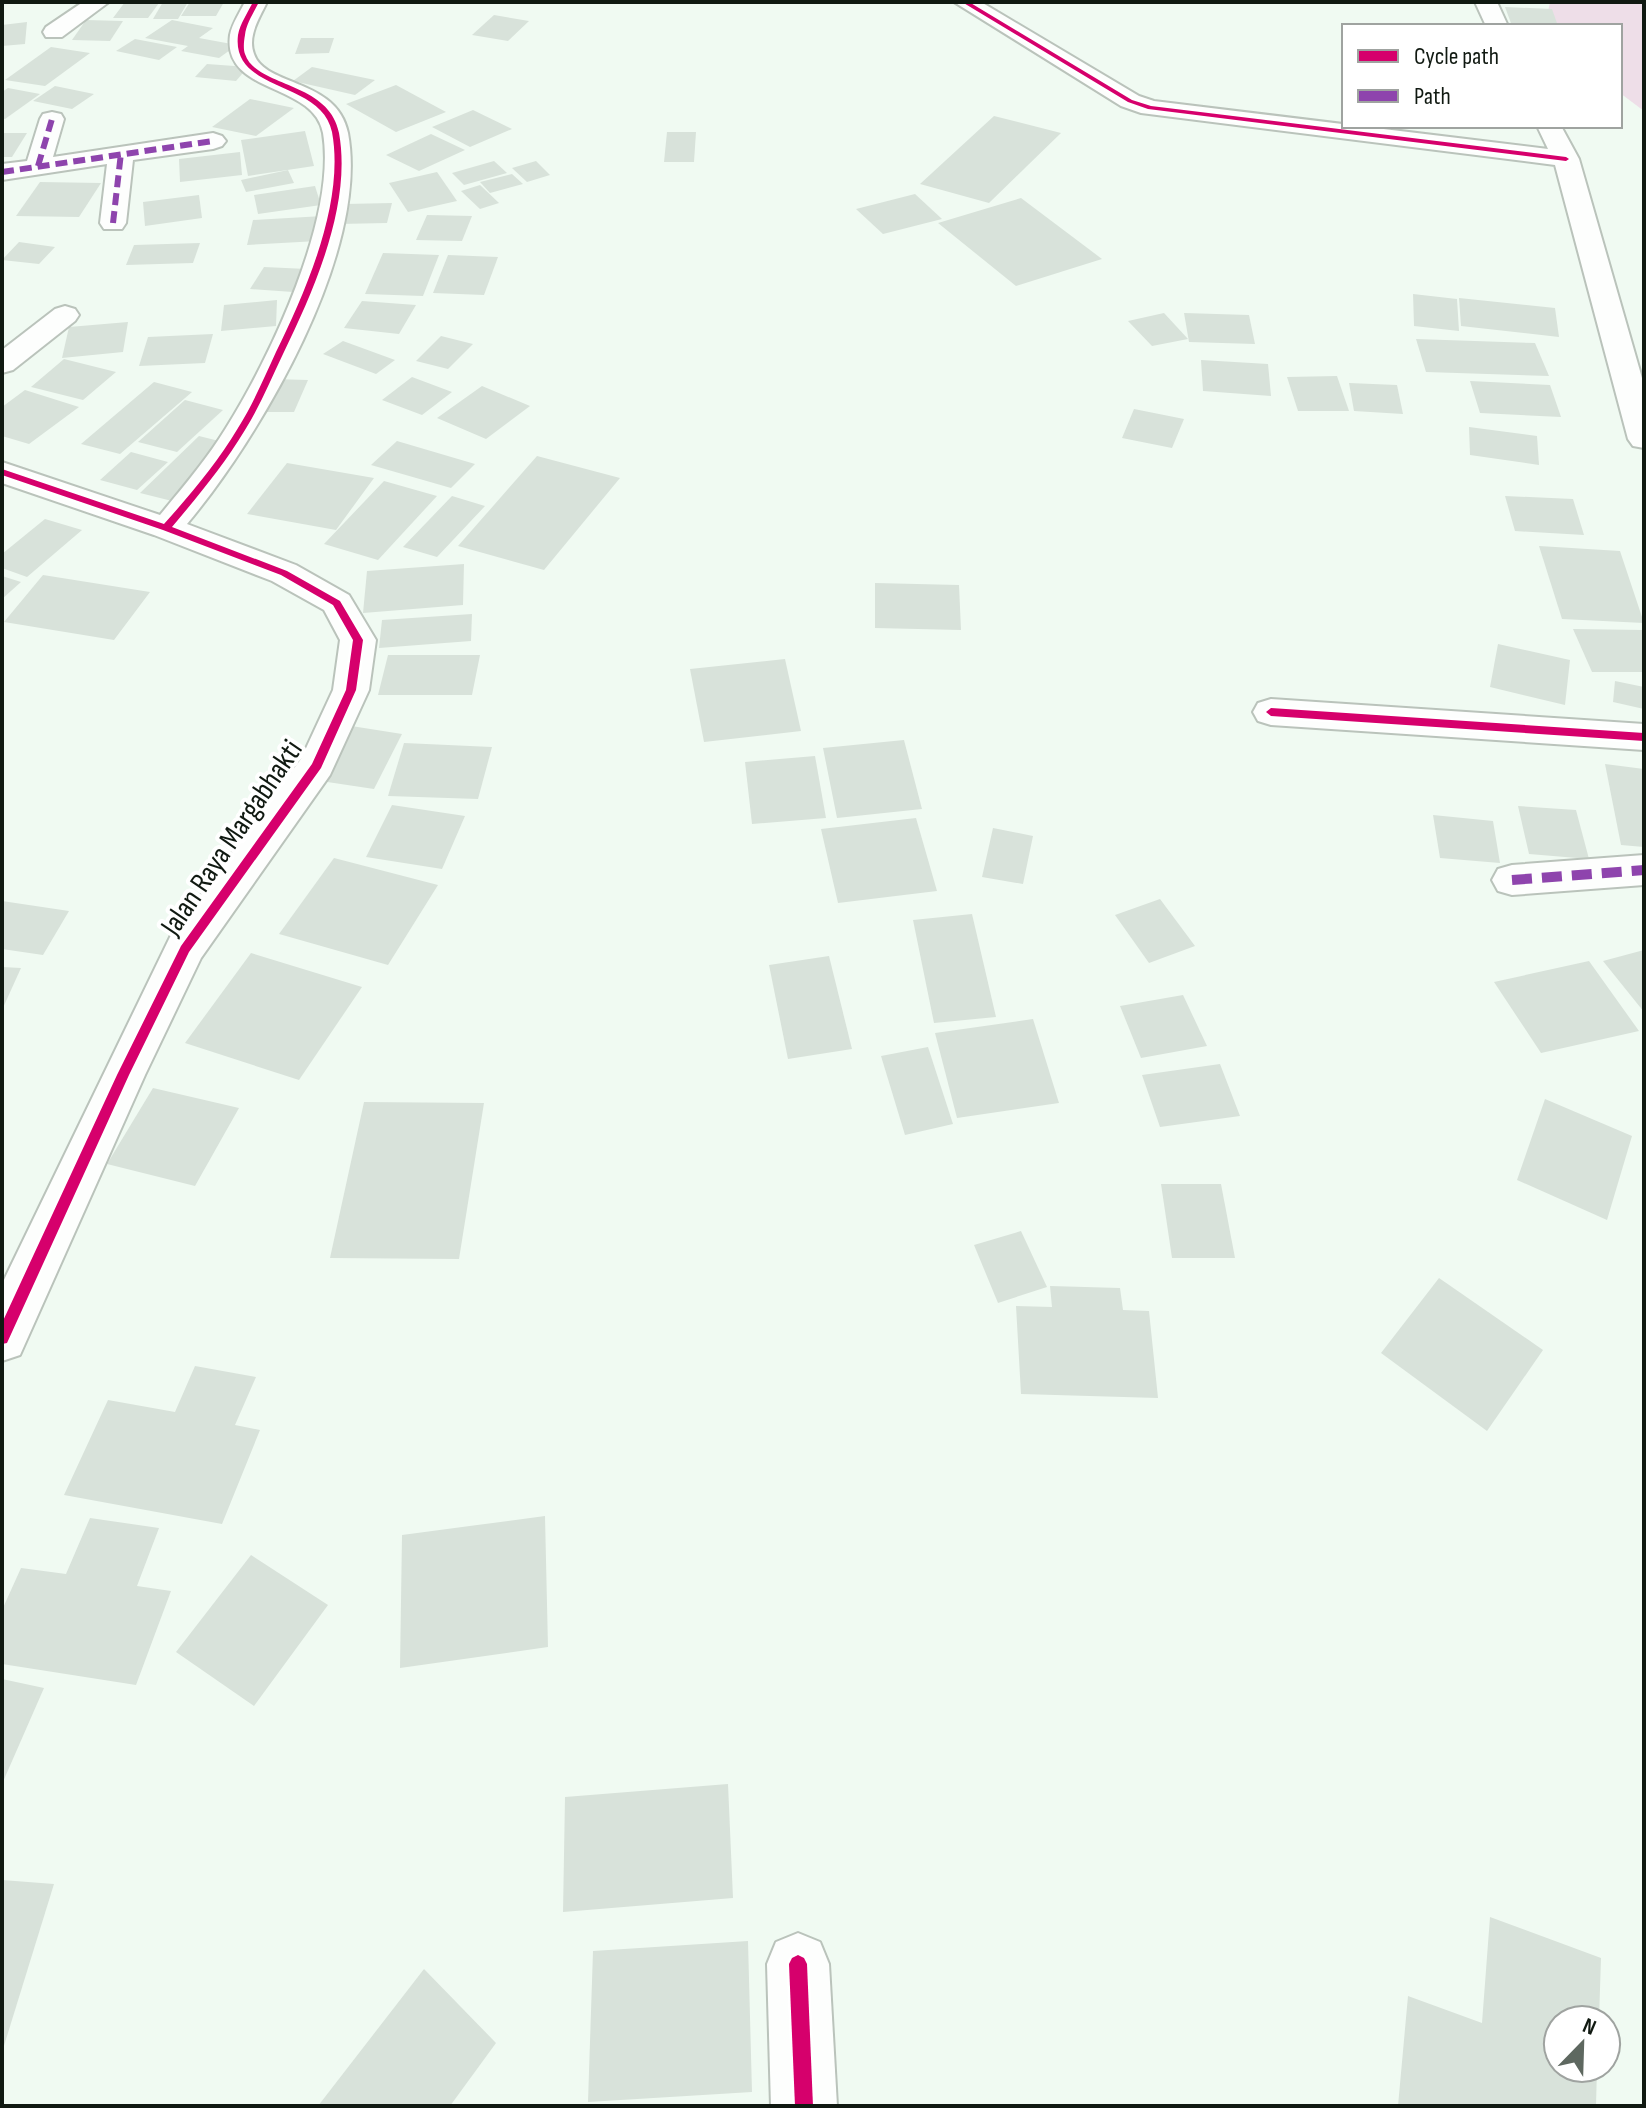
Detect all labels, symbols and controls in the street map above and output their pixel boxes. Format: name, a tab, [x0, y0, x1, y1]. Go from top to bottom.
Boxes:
legend	[1342, 24, 1622, 128]
text: Cycle path	[1414, 42, 1499, 71]
text: Path	[1414, 82, 1451, 111]
street label: Jalan Raya Margabhakti	[153, 733, 311, 943]
north arrow	[1542, 2004, 1622, 2084]
text: N	[1579, 2012, 1600, 2042]

